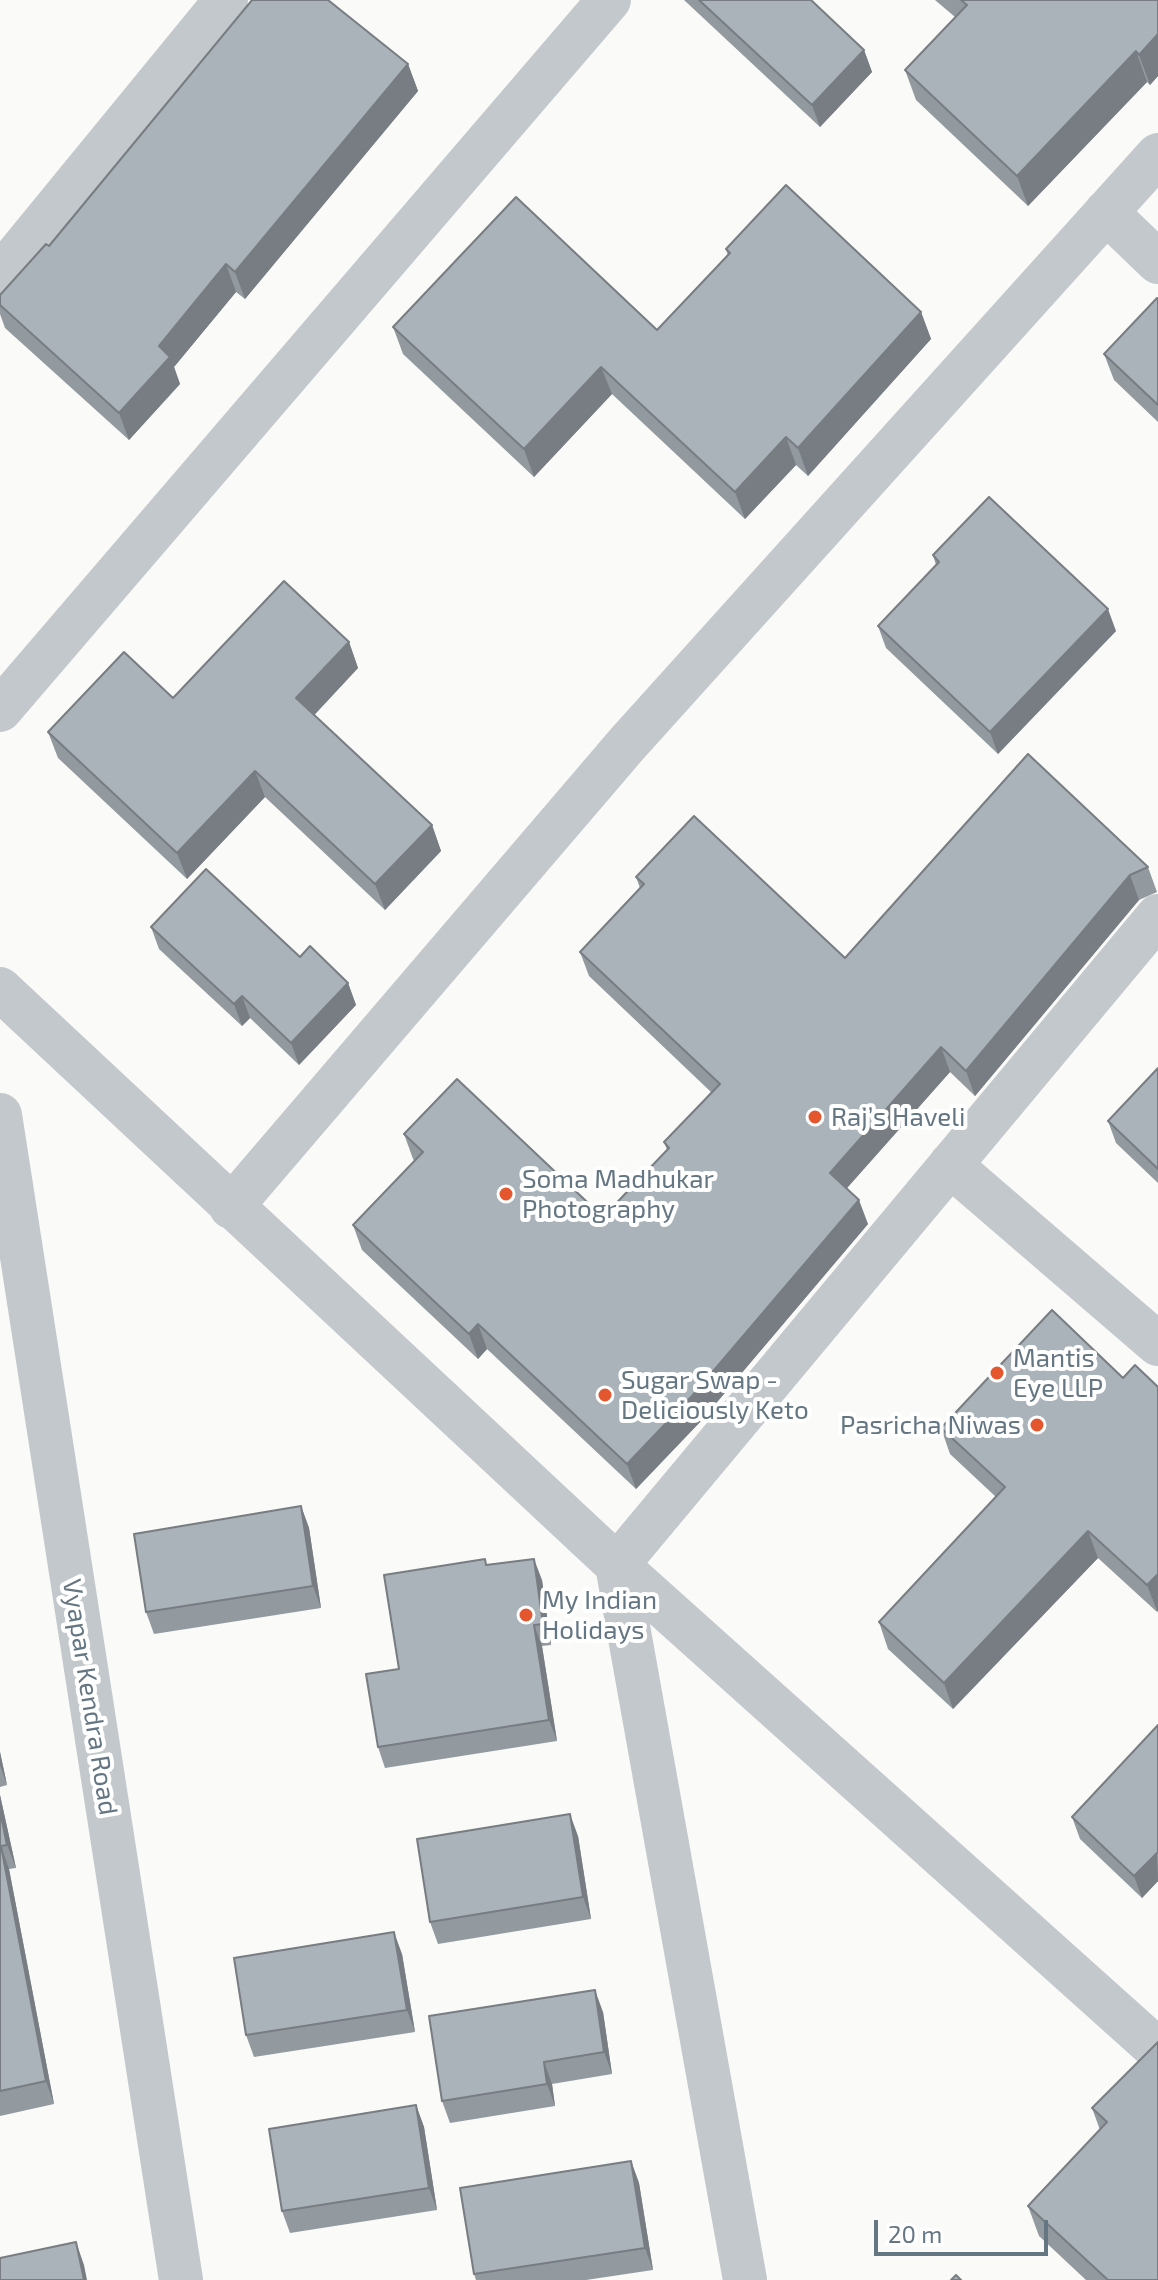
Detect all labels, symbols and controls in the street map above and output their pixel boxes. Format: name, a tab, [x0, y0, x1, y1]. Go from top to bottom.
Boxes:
place label: Raj’s Haveli	[831, 1101, 965, 1133]
marker: Raj’s Haveli	[806, 1108, 824, 1126]
place label: Soma Madhukar Photography	[522, 1163, 714, 1224]
marker: Soma Madhukar Photography	[497, 1185, 515, 1203]
place label: Mantis Eye LLP	[1013, 1342, 1103, 1404]
place label: Sugar Swap - Deliciously Keto	[621, 1364, 809, 1426]
marker: Mantis Eye LLP	[988, 1364, 1006, 1382]
marker: Sugar Swap - Deliciously Keto	[596, 1386, 614, 1404]
place label: Pasricha Niwas	[840, 1409, 1021, 1441]
marker: Pasricha Niwas	[1028, 1416, 1046, 1434]
street label: Vyapar Kendra Road	[56, 1577, 124, 1817]
place label: My Indian Holidays	[542, 1584, 657, 1646]
marker: My Indian Holidays	[517, 1606, 535, 1624]
scale bar	[878, 2204, 1052, 2254]
text: 20 m	[888, 2219, 942, 2248]

